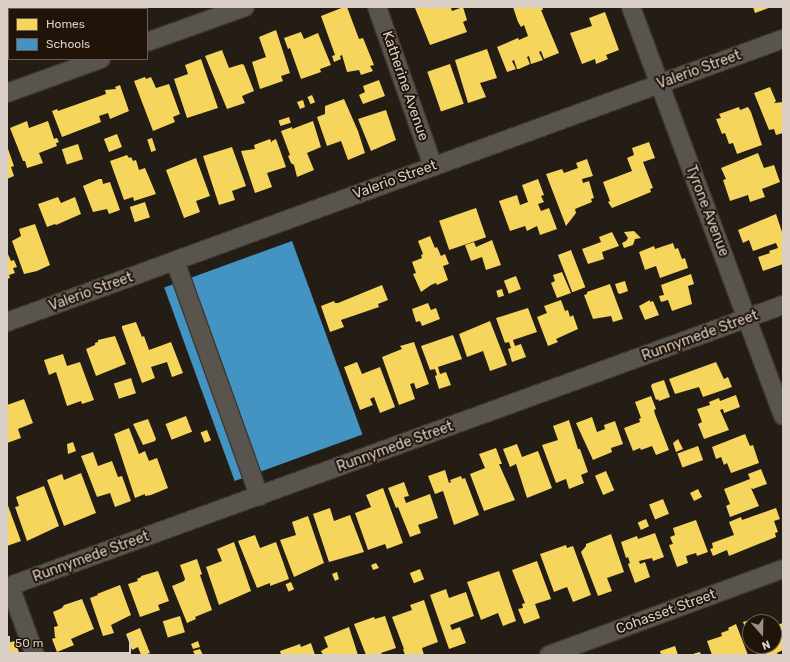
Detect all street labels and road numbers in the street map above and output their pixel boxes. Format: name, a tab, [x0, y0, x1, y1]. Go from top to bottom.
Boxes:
street label: Katherine Avenue	[378, 29, 432, 143]
street label: Valerio Street	[655, 47, 743, 93]
street label: Valerio Street	[351, 157, 439, 203]
street label: Tyrone Avenue	[682, 163, 732, 259]
street label: Valerio Street	[47, 269, 135, 315]
street label: Runnymede Street	[640, 307, 760, 365]
street label: Runnymede Street	[335, 418, 455, 476]
street label: Runnymede Street	[31, 528, 151, 586]
street label: Cohasset Street	[614, 586, 718, 638]

